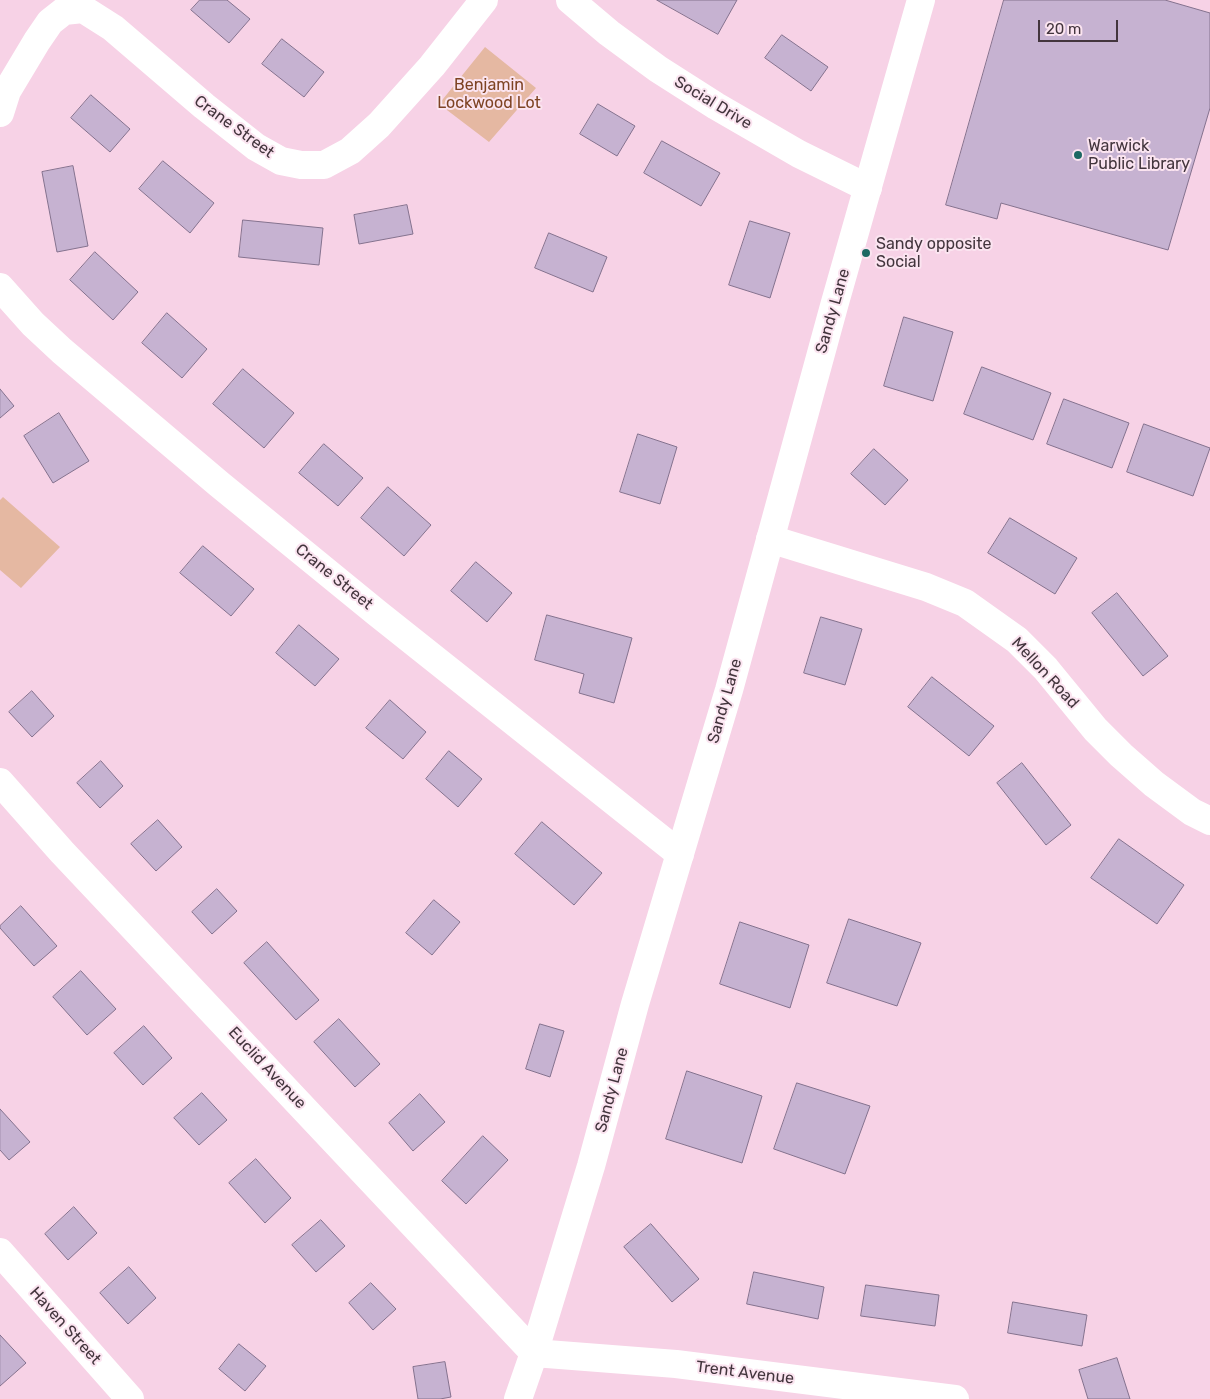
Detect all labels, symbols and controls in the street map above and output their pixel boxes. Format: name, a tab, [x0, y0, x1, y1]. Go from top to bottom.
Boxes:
scale bar	[1040, 10, 1120, 42]
text: 20 m	[1046, 20, 1081, 38]
street label: Social Drive	[671, 72, 755, 134]
park label: Benjamin Lockwood Lot	[437, 75, 541, 113]
street label: Crane Street	[190, 92, 278, 162]
place label: Warwick Public Library	[1088, 136, 1190, 174]
marker: Warwick Public Library	[1072, 149, 1084, 161]
place label: Sandy opposite Social	[876, 234, 991, 272]
marker: Sandy opposite Social	[860, 247, 872, 259]
street label: Sandy Lane	[812, 266, 854, 356]
street label: Crane Street	[291, 540, 377, 614]
street label: Mellon Road	[1007, 633, 1083, 713]
street label: Sandy Lane	[704, 656, 746, 746]
street label: Euclid Avenue	[224, 1023, 310, 1113]
street label: Sandy Lane	[591, 1045, 633, 1135]
street label: Haven Street	[25, 1283, 105, 1369]
street label: Trent Avenue	[695, 1357, 795, 1389]

